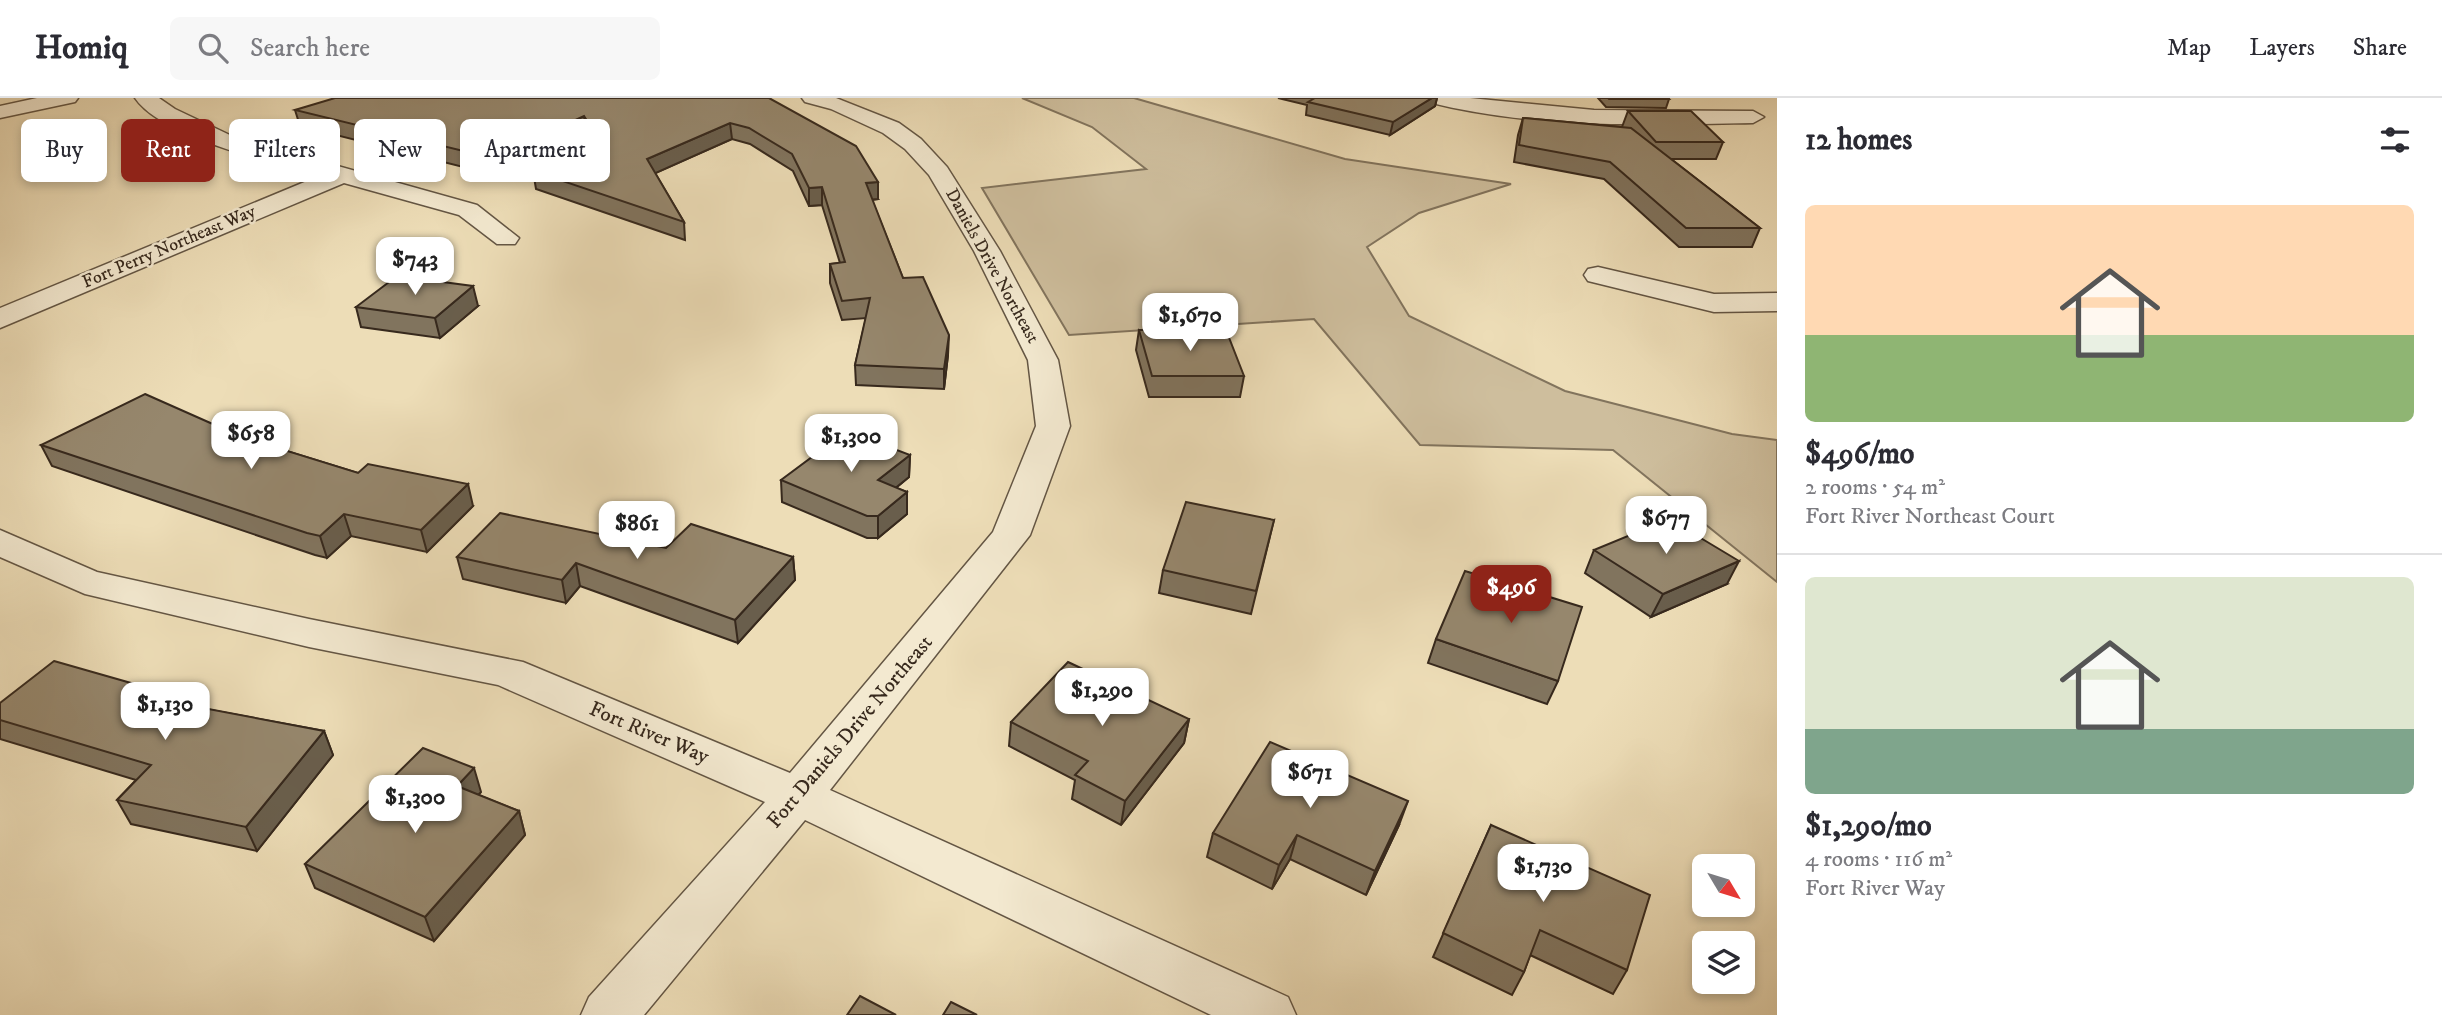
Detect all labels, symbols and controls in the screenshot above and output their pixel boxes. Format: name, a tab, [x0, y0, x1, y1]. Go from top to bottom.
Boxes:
search box	[170, 17, 660, 80]
text: Homiq	[35, 28, 128, 69]
icon: search	[194, 29, 232, 67]
text: Search here	[250, 32, 370, 65]
text: Map	[2167, 33, 2211, 63]
text: Layers	[2249, 33, 2315, 63]
text: Share	[2353, 33, 2407, 63]
chip: Buy	[21, 119, 107, 182]
chip: Rent	[121, 119, 215, 182]
chip: Filters	[229, 119, 340, 182]
chip: New	[354, 119, 446, 182]
chip: Apartment	[460, 119, 610, 182]
icon: filters	[2376, 121, 2414, 159]
text: 12 homes	[1805, 122, 1912, 159]
street label: Daniels Drive Northeast	[940, 185, 1044, 347]
street label: Fort Perry Northeast Way	[79, 200, 259, 293]
pin: $743	[374, 238, 456, 297]
text: $743	[392, 245, 438, 274]
icon: home	[2047, 250, 2173, 376]
pin: $1,670	[1133, 294, 1247, 353]
text: $1,670	[1158, 301, 1222, 330]
pin: $658	[210, 412, 292, 471]
pin: $1,300	[794, 414, 908, 474]
text: $658	[227, 419, 275, 448]
text: $1,300	[821, 422, 881, 451]
text: $496/mo	[1805, 436, 1914, 473]
text: 2 rooms · 54 m²	[1805, 473, 1945, 502]
pin: $677	[1625, 496, 1707, 556]
pin: $861	[596, 502, 678, 561]
text: Fort River Northeast Court	[1805, 502, 2055, 531]
text: $677	[1642, 504, 1690, 533]
text: $861	[615, 509, 659, 538]
pin: $496	[1470, 566, 1552, 625]
text: $496	[1486, 573, 1536, 602]
icon: home	[2047, 622, 2173, 748]
street label: Fort Daniels Drive Northeast	[762, 630, 939, 834]
pin: $1,290	[1045, 668, 1159, 728]
text: $1,290	[1071, 676, 1133, 705]
pin: $1,130	[108, 682, 222, 742]
text: $1,130	[137, 690, 193, 719]
street label: Fort River Way	[585, 696, 714, 770]
pin: $671	[1269, 750, 1351, 810]
text: $671	[1287, 758, 1333, 787]
pin: $1,300	[358, 776, 472, 835]
text: $1,300	[385, 783, 445, 812]
text: $1,290/mo	[1805, 808, 1932, 845]
pin: $1,730	[1486, 844, 1600, 904]
text: 4 rooms · 116 m²	[1805, 845, 1952, 874]
text: $1,730	[1514, 852, 1572, 881]
north arrow	[1692, 854, 1755, 917]
map controls	[1692, 854, 1755, 994]
text: Fort River Way	[1805, 874, 1945, 903]
button: layers	[1692, 931, 1755, 994]

